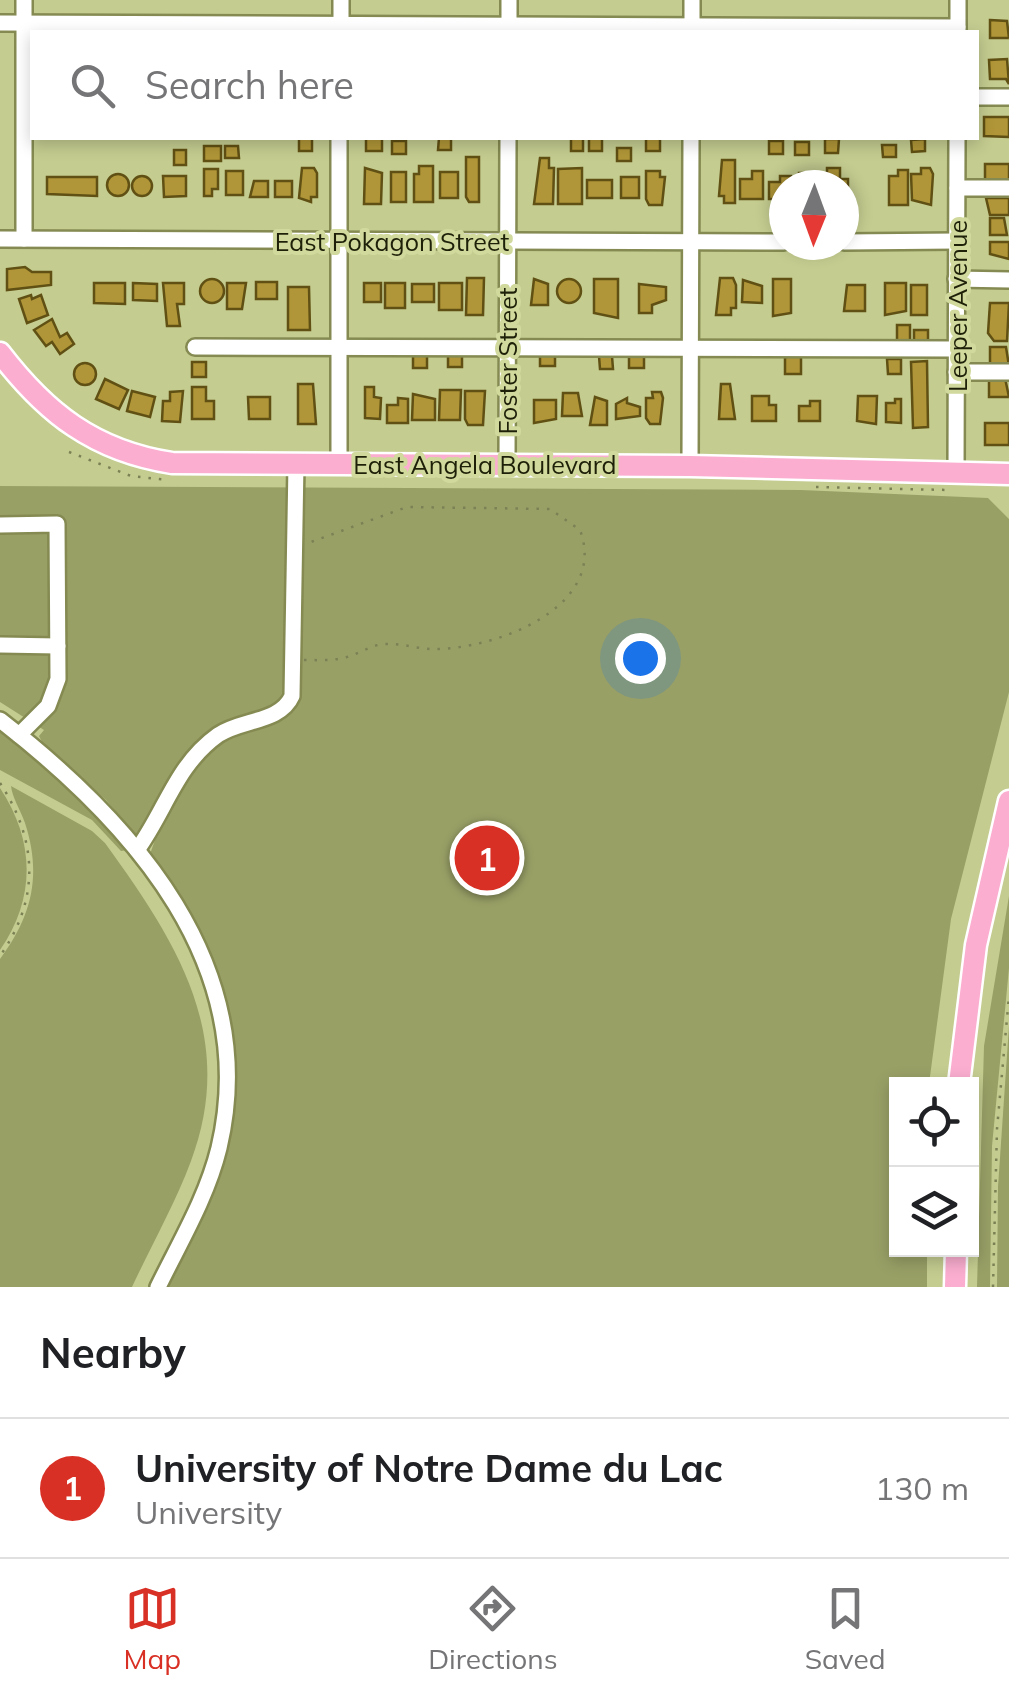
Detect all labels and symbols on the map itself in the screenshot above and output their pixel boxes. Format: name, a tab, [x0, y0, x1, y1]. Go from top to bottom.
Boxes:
north arrow	[769, 170, 859, 260]
street label: Leeper Avenue	[942, 220, 973, 392]
street label: East Pokagon Street	[275, 226, 509, 257]
street label: Foster Street	[492, 287, 523, 435]
street label: East Angela Boulevard	[353, 449, 617, 480]
your location	[615, 633, 666, 684]
pin: 1	[454, 820, 520, 896]

